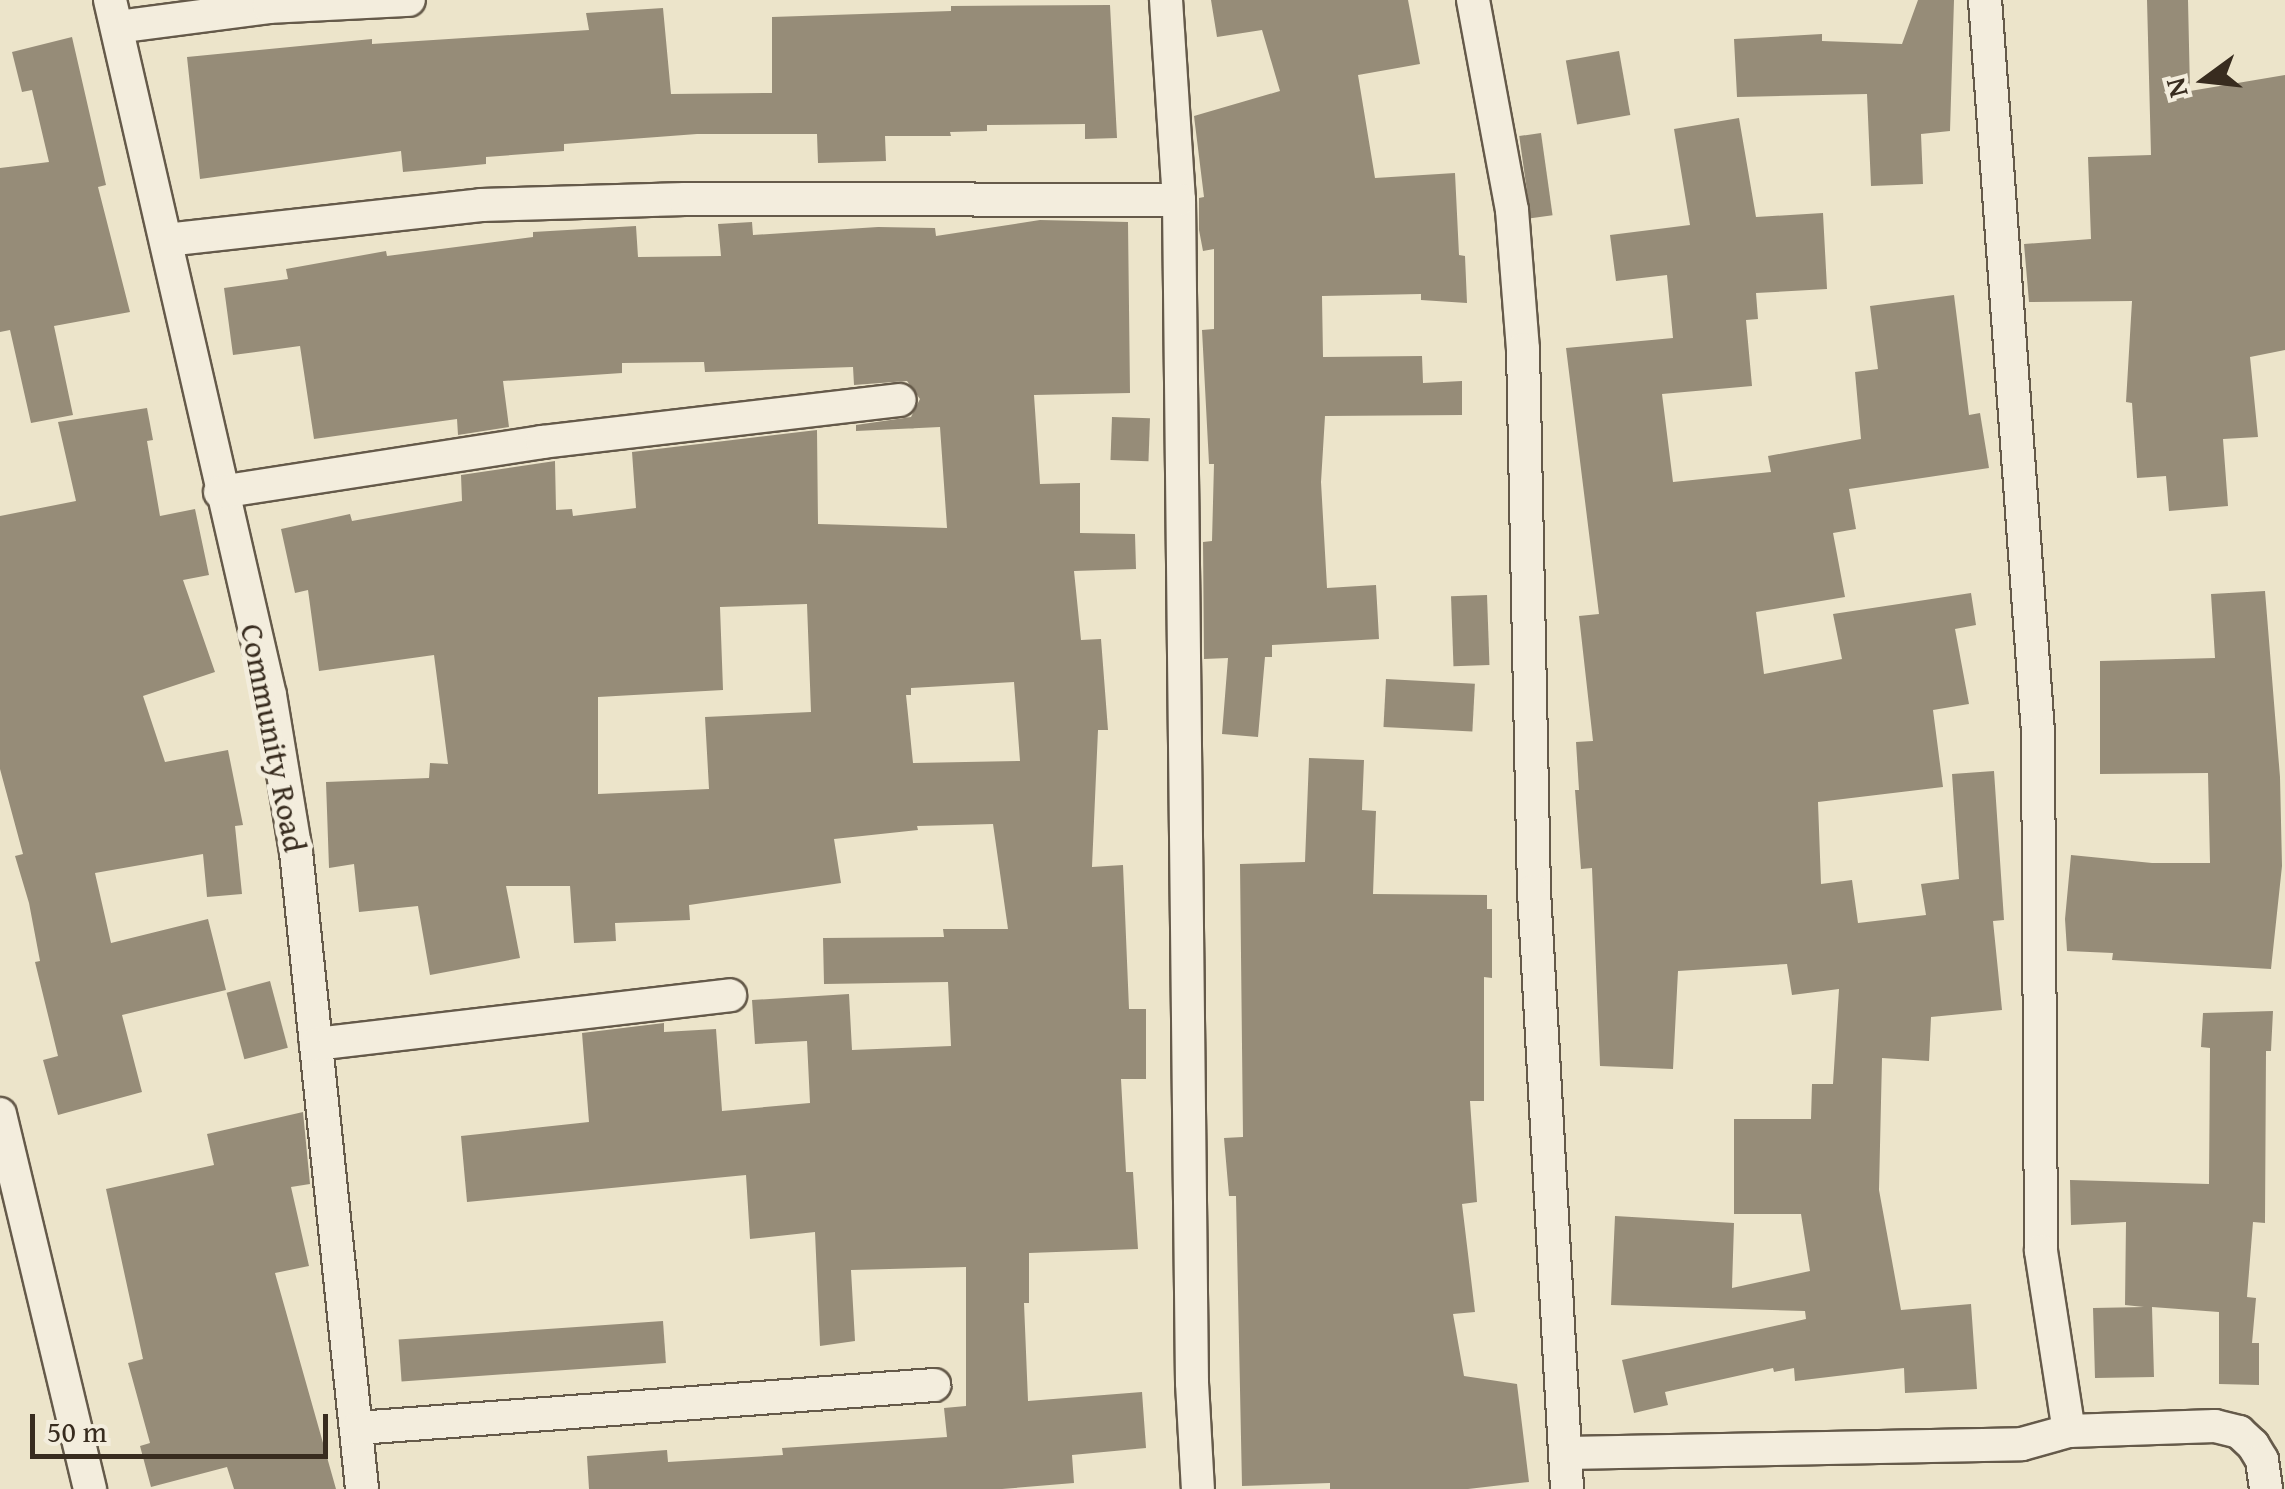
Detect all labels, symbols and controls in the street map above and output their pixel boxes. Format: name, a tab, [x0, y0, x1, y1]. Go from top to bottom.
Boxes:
north arrow	[2155, 30, 2255, 130]
text: N	[2153, 74, 2198, 102]
street label: Community Road	[232, 621, 314, 855]
scale bar	[35, 1394, 332, 1456]
text: 50 m	[47, 1409, 107, 1453]

